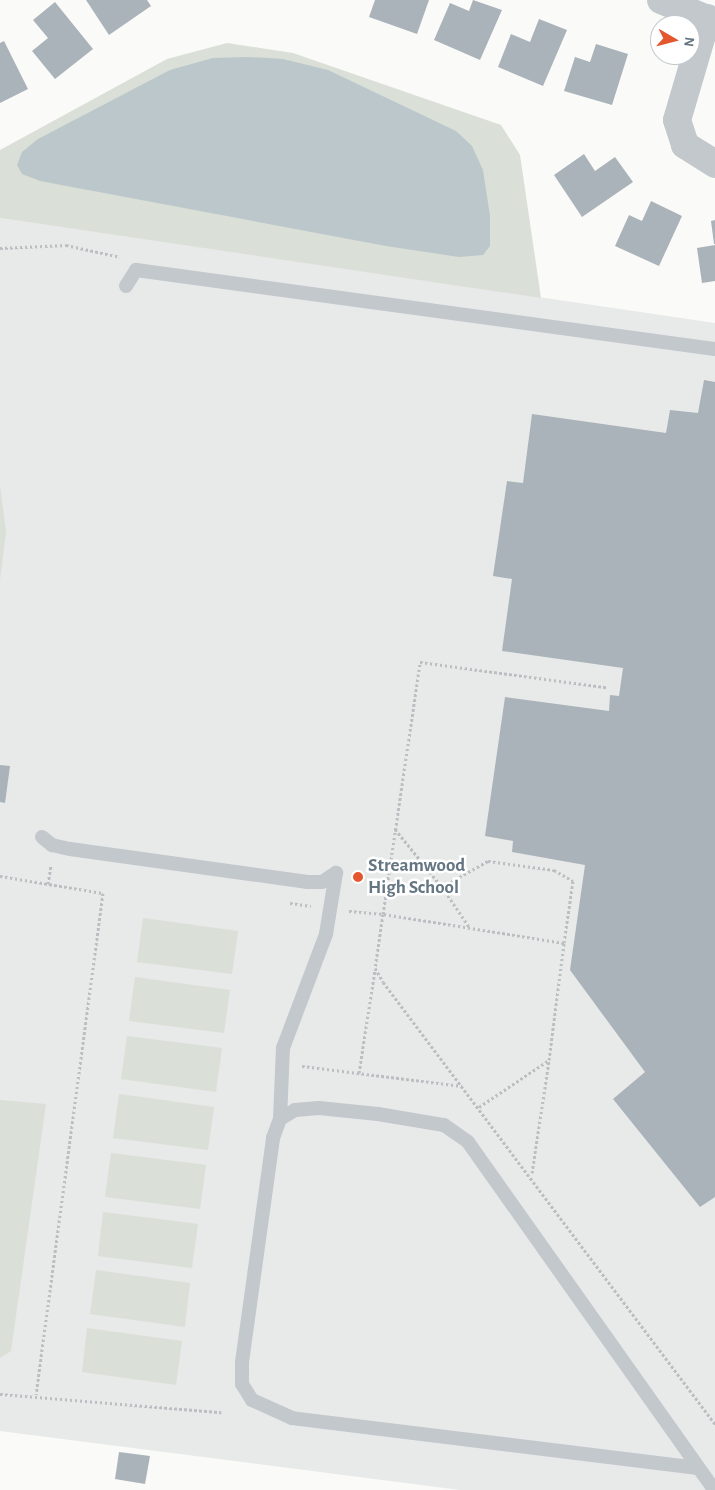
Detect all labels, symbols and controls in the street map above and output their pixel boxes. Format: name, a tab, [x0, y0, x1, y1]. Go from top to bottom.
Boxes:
north arrow	[650, 15, 700, 65]
text: N	[681, 36, 696, 48]
place label: Streamwood High School	[368, 855, 465, 899]
marker: Streamwood High School	[352, 871, 364, 883]

